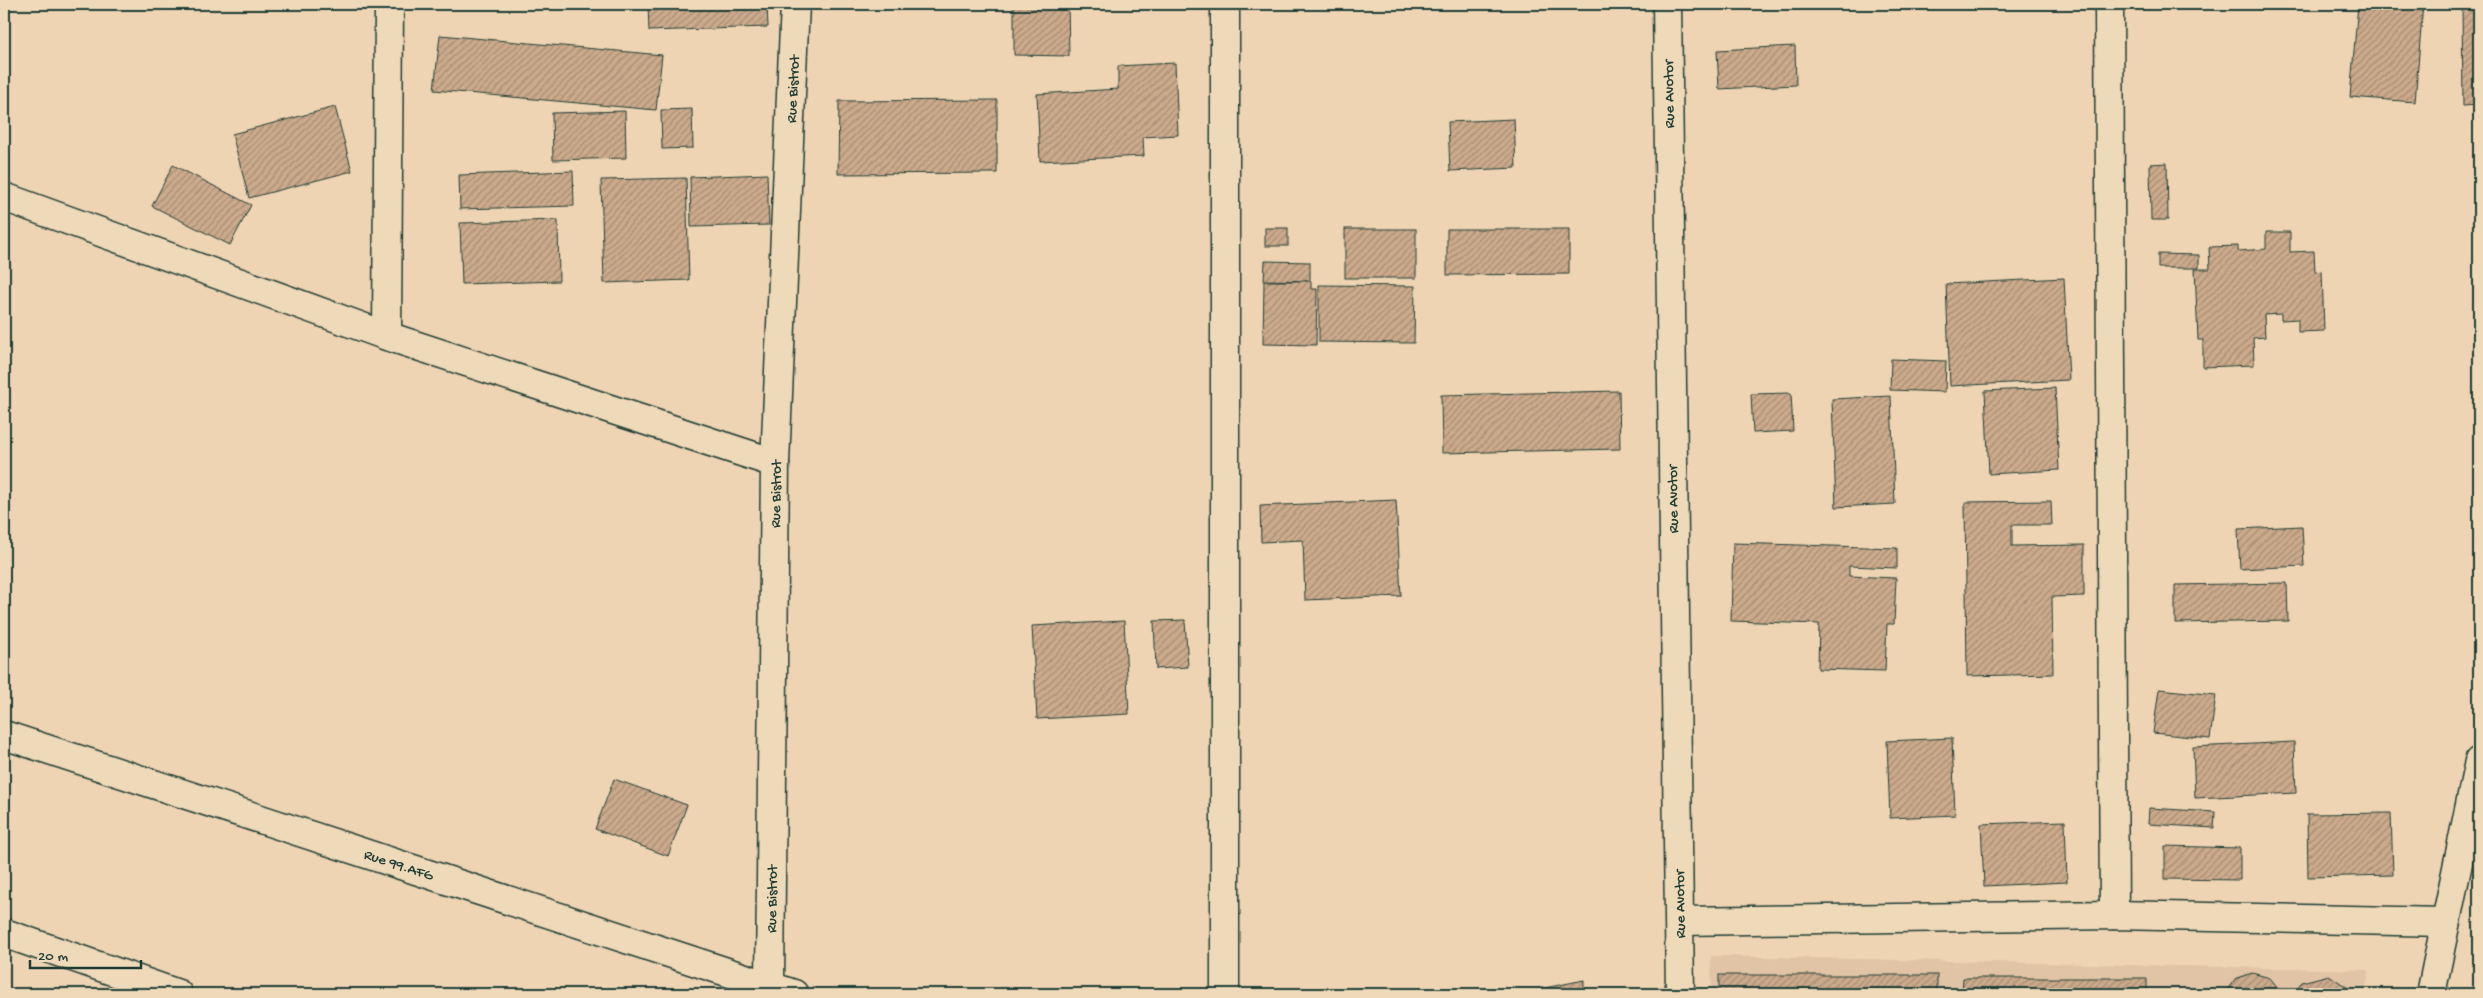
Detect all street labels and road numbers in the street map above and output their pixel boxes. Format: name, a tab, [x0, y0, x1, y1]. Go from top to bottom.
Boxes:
street label: Rue Bistrot	[783, 53, 805, 124]
street label: Rue Avotor	[1660, 58, 1680, 128]
street label: Rue Bistrot	[767, 458, 787, 528]
street label: Rue Avotor	[1664, 463, 1684, 533]
street label: Rue 99.AFG	[361, 846, 436, 886]
street label: Rue Bistrot	[763, 863, 783, 933]
street label: Rue Avotor	[1671, 868, 1691, 938]

